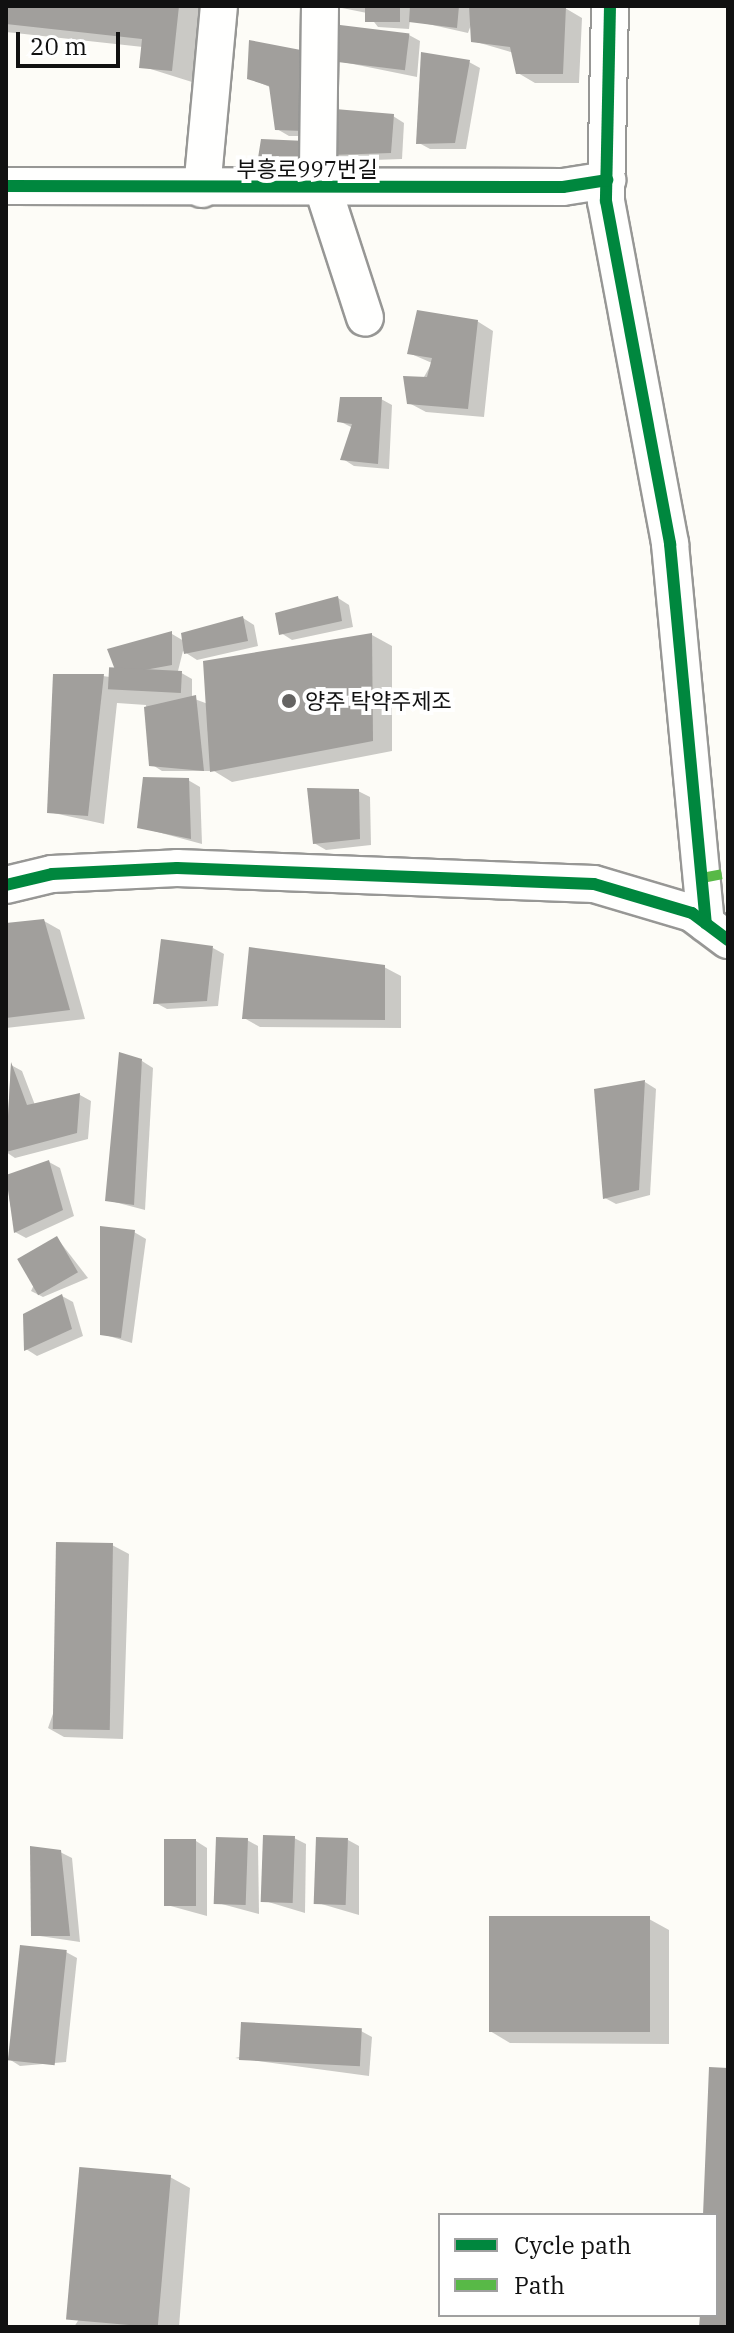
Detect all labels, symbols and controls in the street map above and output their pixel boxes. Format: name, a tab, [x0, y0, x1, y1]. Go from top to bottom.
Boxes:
scale bar	[20, 16, 124, 66]
text: 20 m	[30, 30, 87, 62]
street label: 부흥로997번길	[237, 156, 377, 182]
place label: 양주 탁약주제조	[305, 688, 452, 714]
marker: 양주 탁약주제조	[280, 692, 298, 710]
legend	[438, 2213, 718, 2317]
text: Cycle path	[514, 2229, 631, 2261]
text: Path	[514, 2269, 565, 2301]

